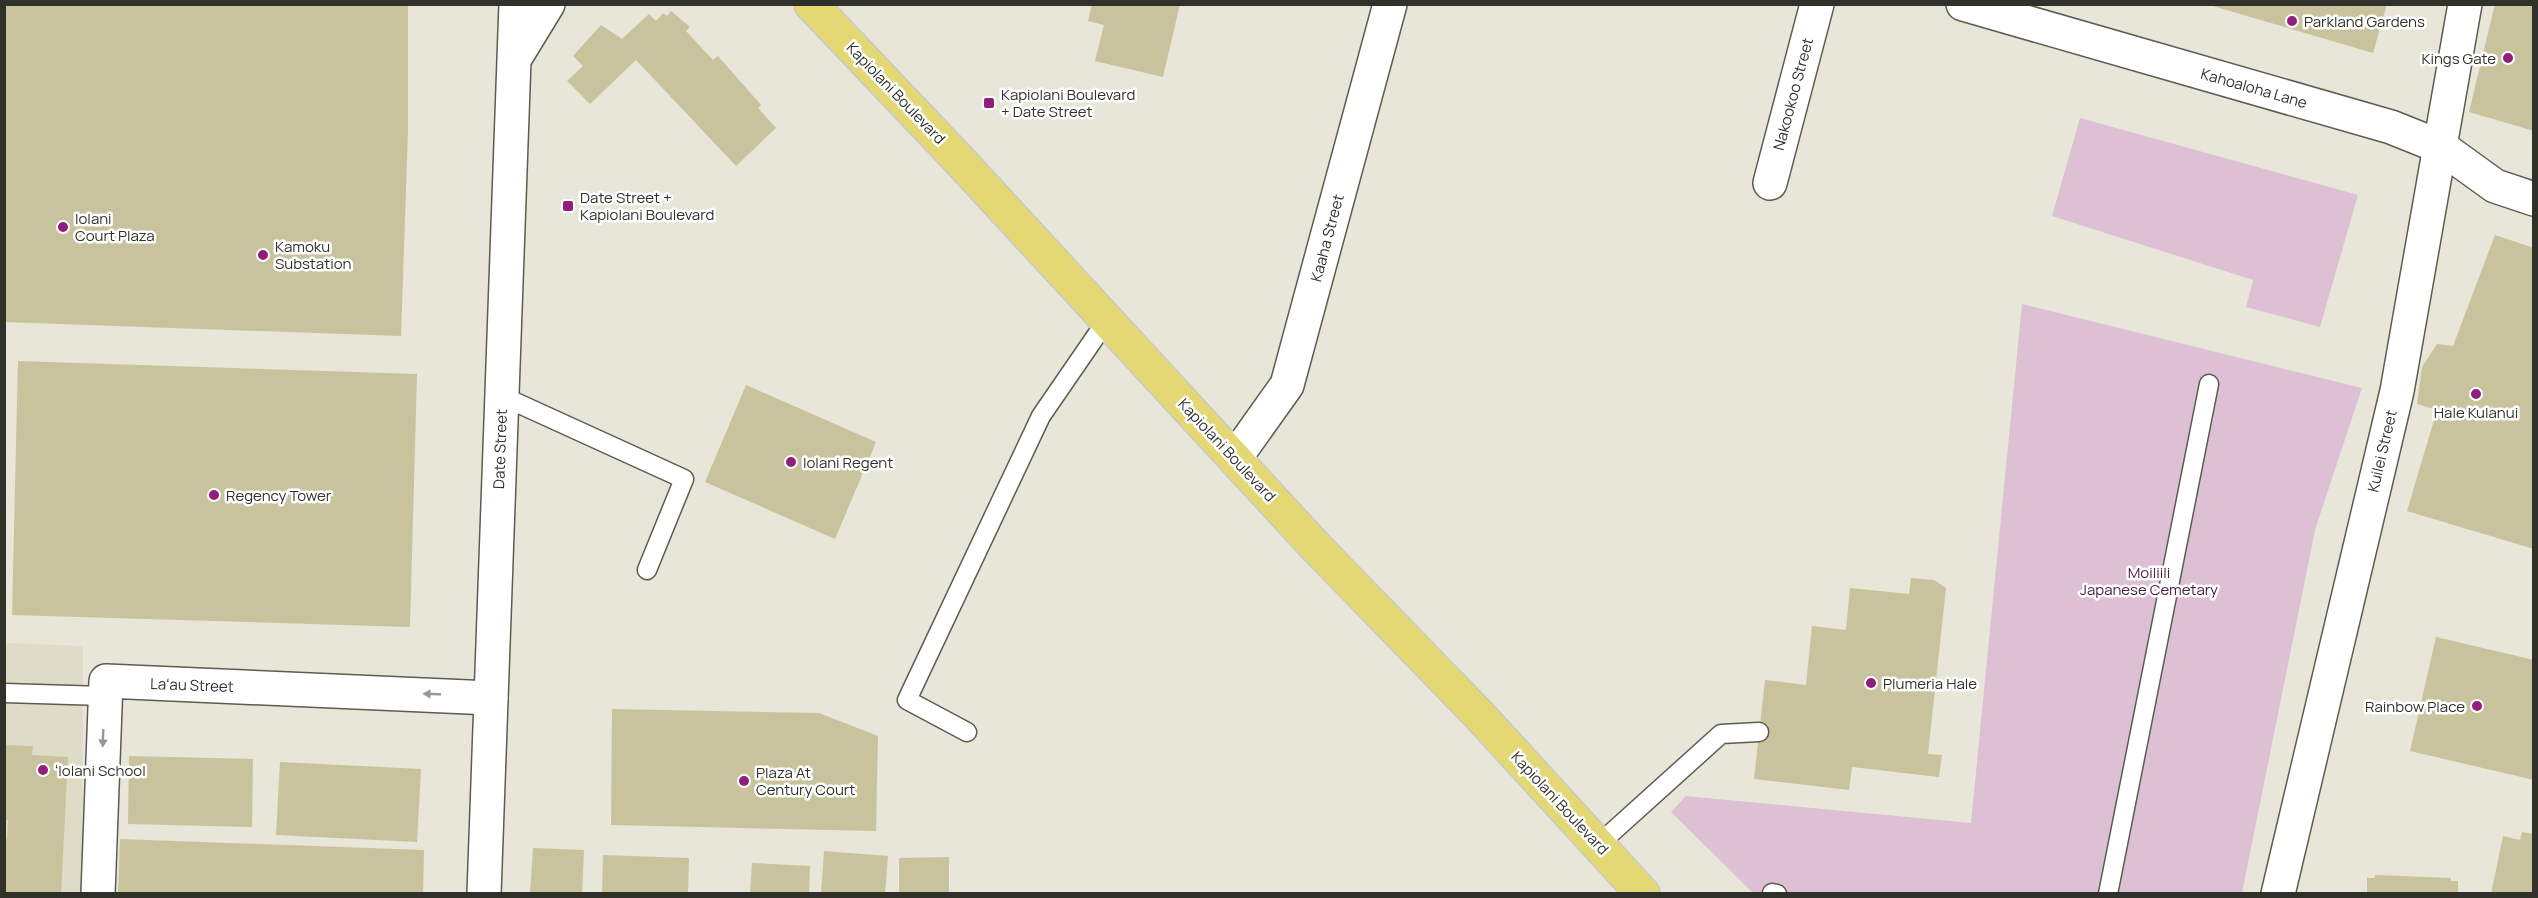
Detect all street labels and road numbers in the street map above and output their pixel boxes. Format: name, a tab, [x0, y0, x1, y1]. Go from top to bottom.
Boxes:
street label: Nakookoo Street	[1768, 35, 1818, 153]
street label: Kapiolani Boulevard	[842, 37, 950, 149]
street label: Kahoaloha Lane	[2198, 63, 2310, 113]
street label: Kaaha Street	[1305, 192, 1349, 284]
street label: Kapiolani Boulevard	[1174, 394, 1280, 506]
street label: Kuilei Street	[2362, 408, 2402, 494]
street label: Date Street	[488, 409, 512, 489]
street label: Laʻau Street	[150, 673, 234, 697]
street label: Kapiolani Boulevard	[1507, 747, 1613, 859]

